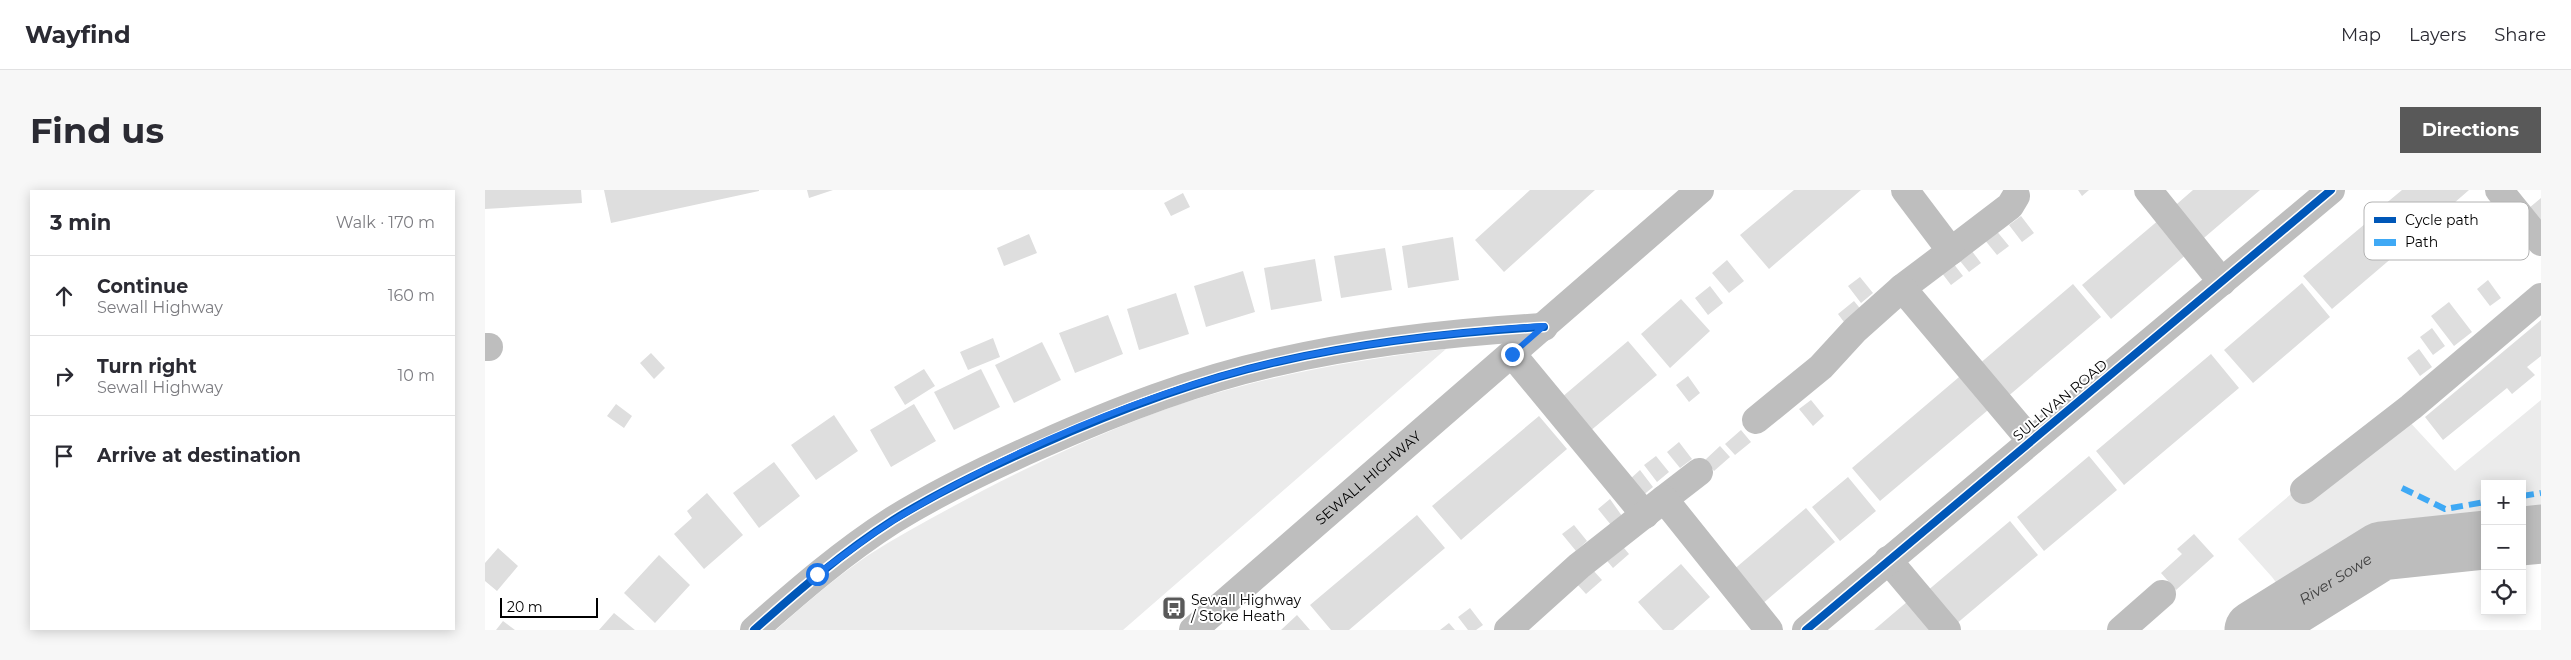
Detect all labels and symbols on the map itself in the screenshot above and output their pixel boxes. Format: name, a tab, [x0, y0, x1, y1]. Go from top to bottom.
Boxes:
legend	[2364, 202, 2529, 260]
text: Cycle path	[2405, 211, 2479, 229]
text: Path	[2405, 233, 2438, 251]
route end	[1501, 343, 1524, 366]
street label: SULLIVAN ROAD	[2009, 355, 2111, 445]
street label: SEWALL HIGHWAY	[1312, 427, 1425, 529]
water label: River Sowe	[2295, 549, 2375, 609]
route start	[806, 563, 829, 586]
place label: Sewall Highway / Stoke Heath	[1190, 591, 1302, 625]
scale bar	[500, 595, 597, 618]
bus stop icon: Sewall Highway / Stoke Heath	[1161, 595, 1187, 621]

